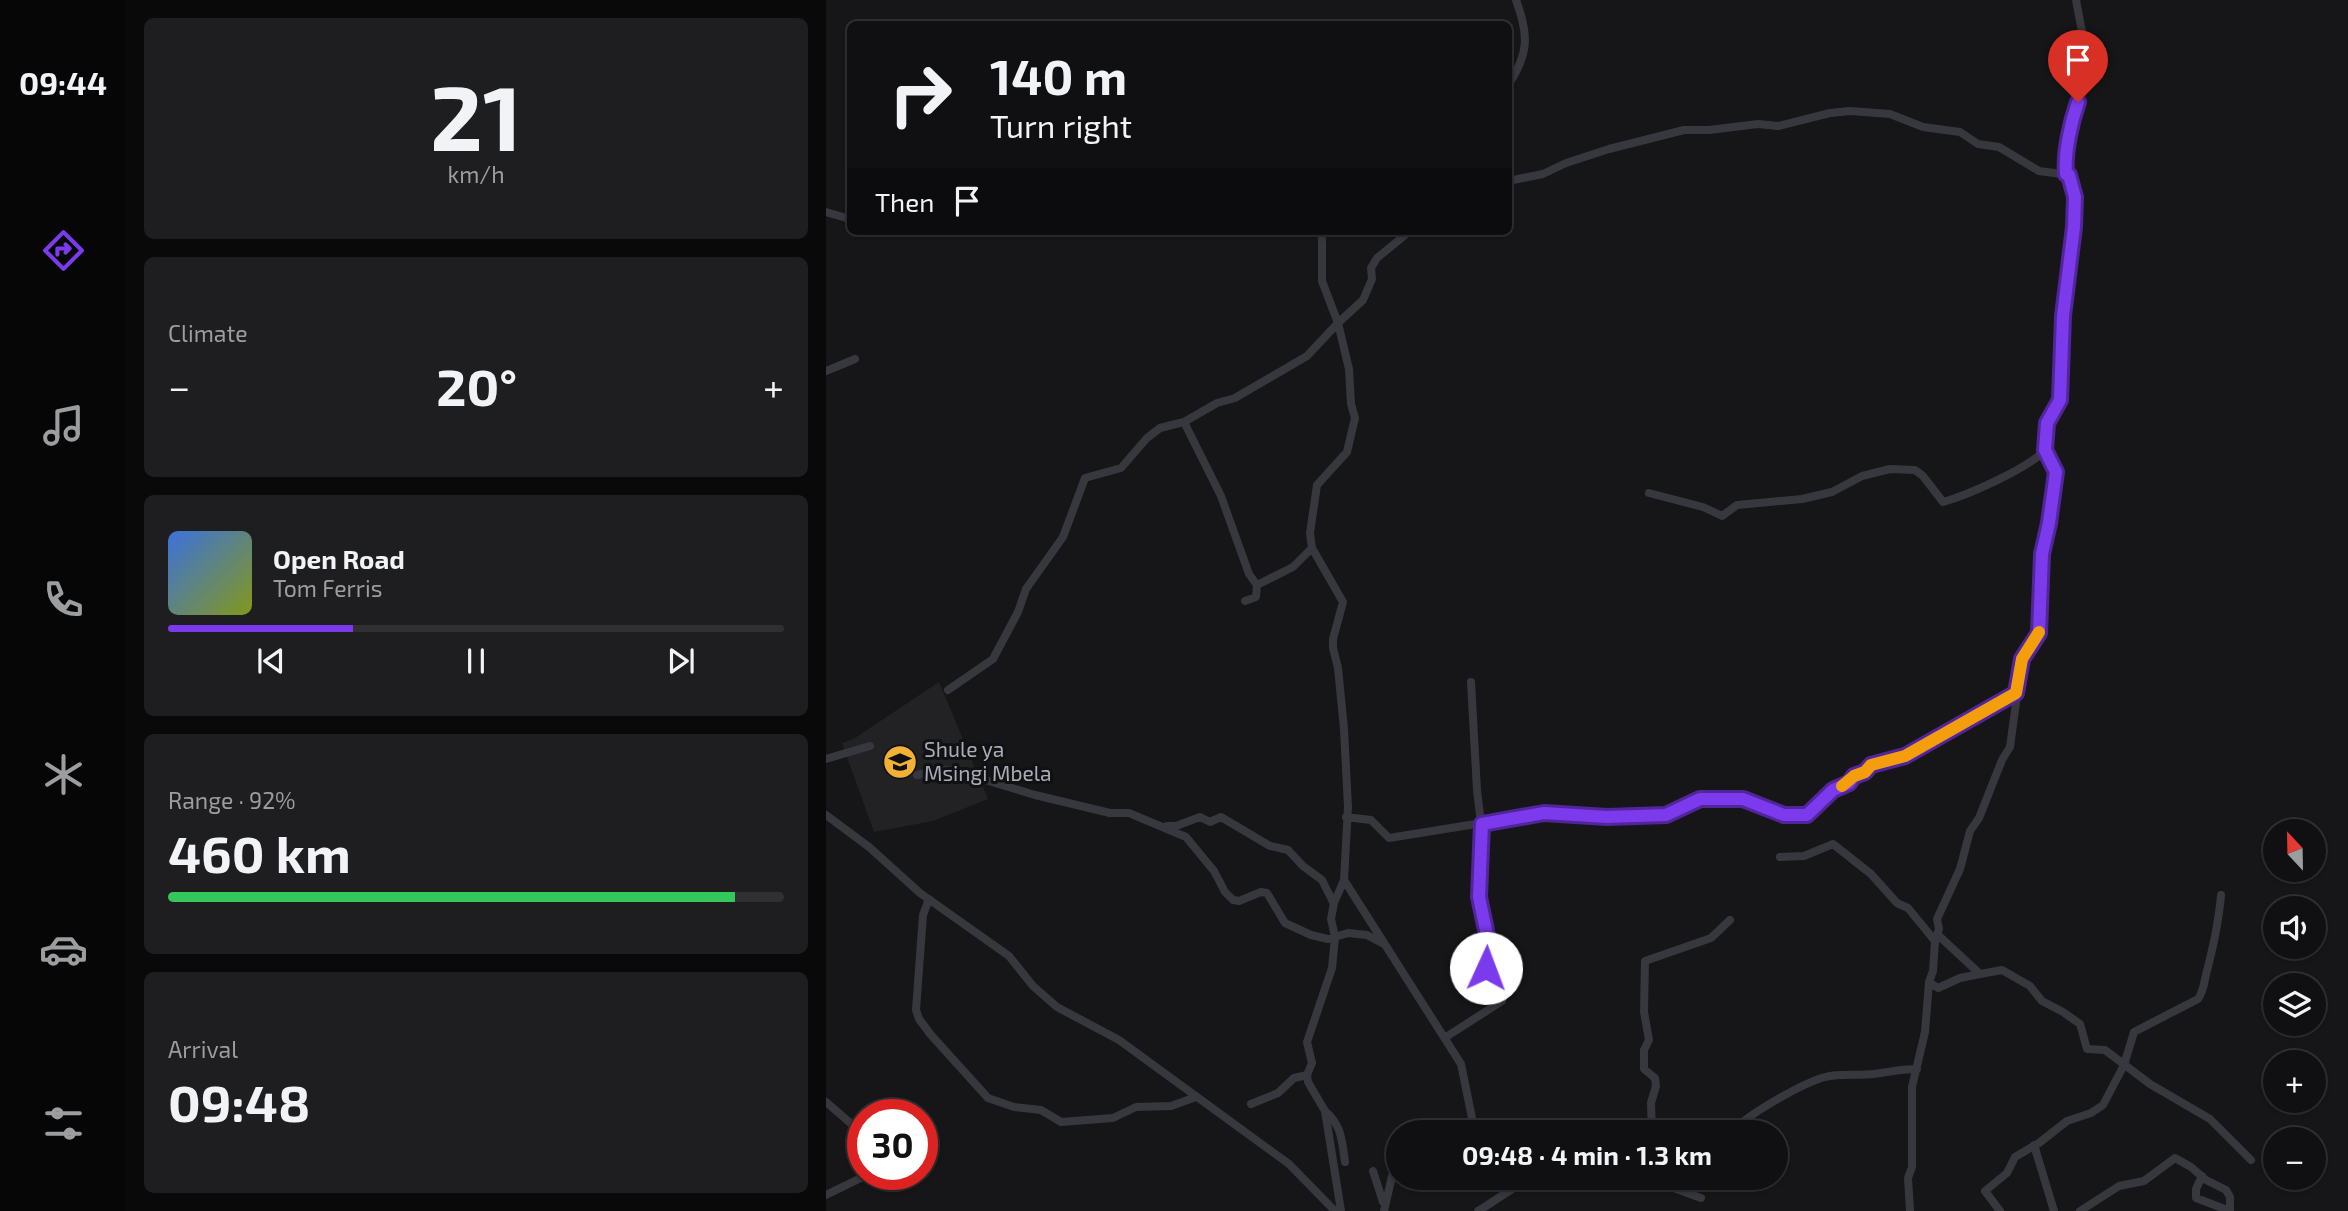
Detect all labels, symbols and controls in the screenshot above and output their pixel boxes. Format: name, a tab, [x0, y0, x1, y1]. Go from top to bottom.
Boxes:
pin	[2048, 30, 2108, 102]
icon: arrive	[2059, 41, 2097, 79]
text: 140 m	[990, 46, 1127, 105]
icon: right	[875, 49, 966, 140]
text: 21	[430, 60, 522, 169]
text: 09:44	[19, 63, 107, 101]
text: Turn right	[990, 106, 1132, 144]
text: km/h	[447, 160, 505, 188]
icon: arrive	[948, 182, 986, 220]
text: Then	[875, 186, 934, 217]
icon: directions	[39, 226, 88, 275]
text: Climate	[168, 319, 248, 347]
text: 20°	[436, 354, 517, 416]
text: −	[168, 363, 190, 409]
text: +	[763, 363, 784, 409]
icon: music	[39, 401, 88, 450]
text: Open Road	[273, 543, 405, 574]
text: Tom Ferris	[273, 574, 382, 602]
icon: phone	[39, 575, 88, 624]
icon: previous	[252, 642, 290, 680]
icon: pause	[457, 642, 495, 680]
icon: next	[662, 642, 700, 680]
place label: Shule ya Msingi Mbela	[924, 736, 1052, 785]
school or university icon: Shule ya Msingi Mbela	[881, 743, 919, 781]
icon: climate	[39, 750, 88, 799]
text: Range · 92%	[168, 786, 296, 814]
north arrow	[2263, 819, 2326, 882]
map controls	[2263, 819, 2326, 1190]
text: 460 km	[168, 821, 351, 883]
button: sound	[2263, 896, 2326, 959]
icon: car	[39, 925, 88, 974]
position arrow	[1449, 931, 1523, 1005]
button: layers	[2263, 973, 2326, 1036]
text: Arrival	[168, 1035, 238, 1063]
button: +	[2263, 1050, 2326, 1113]
text: 09:48	[168, 1070, 310, 1132]
icon: filters	[39, 1099, 88, 1148]
speed limit sign: 30	[847, 1099, 938, 1190]
button: −	[2263, 1127, 2326, 1190]
text: 09:48 · 4 min · 1.3 km	[1462, 1139, 1712, 1170]

